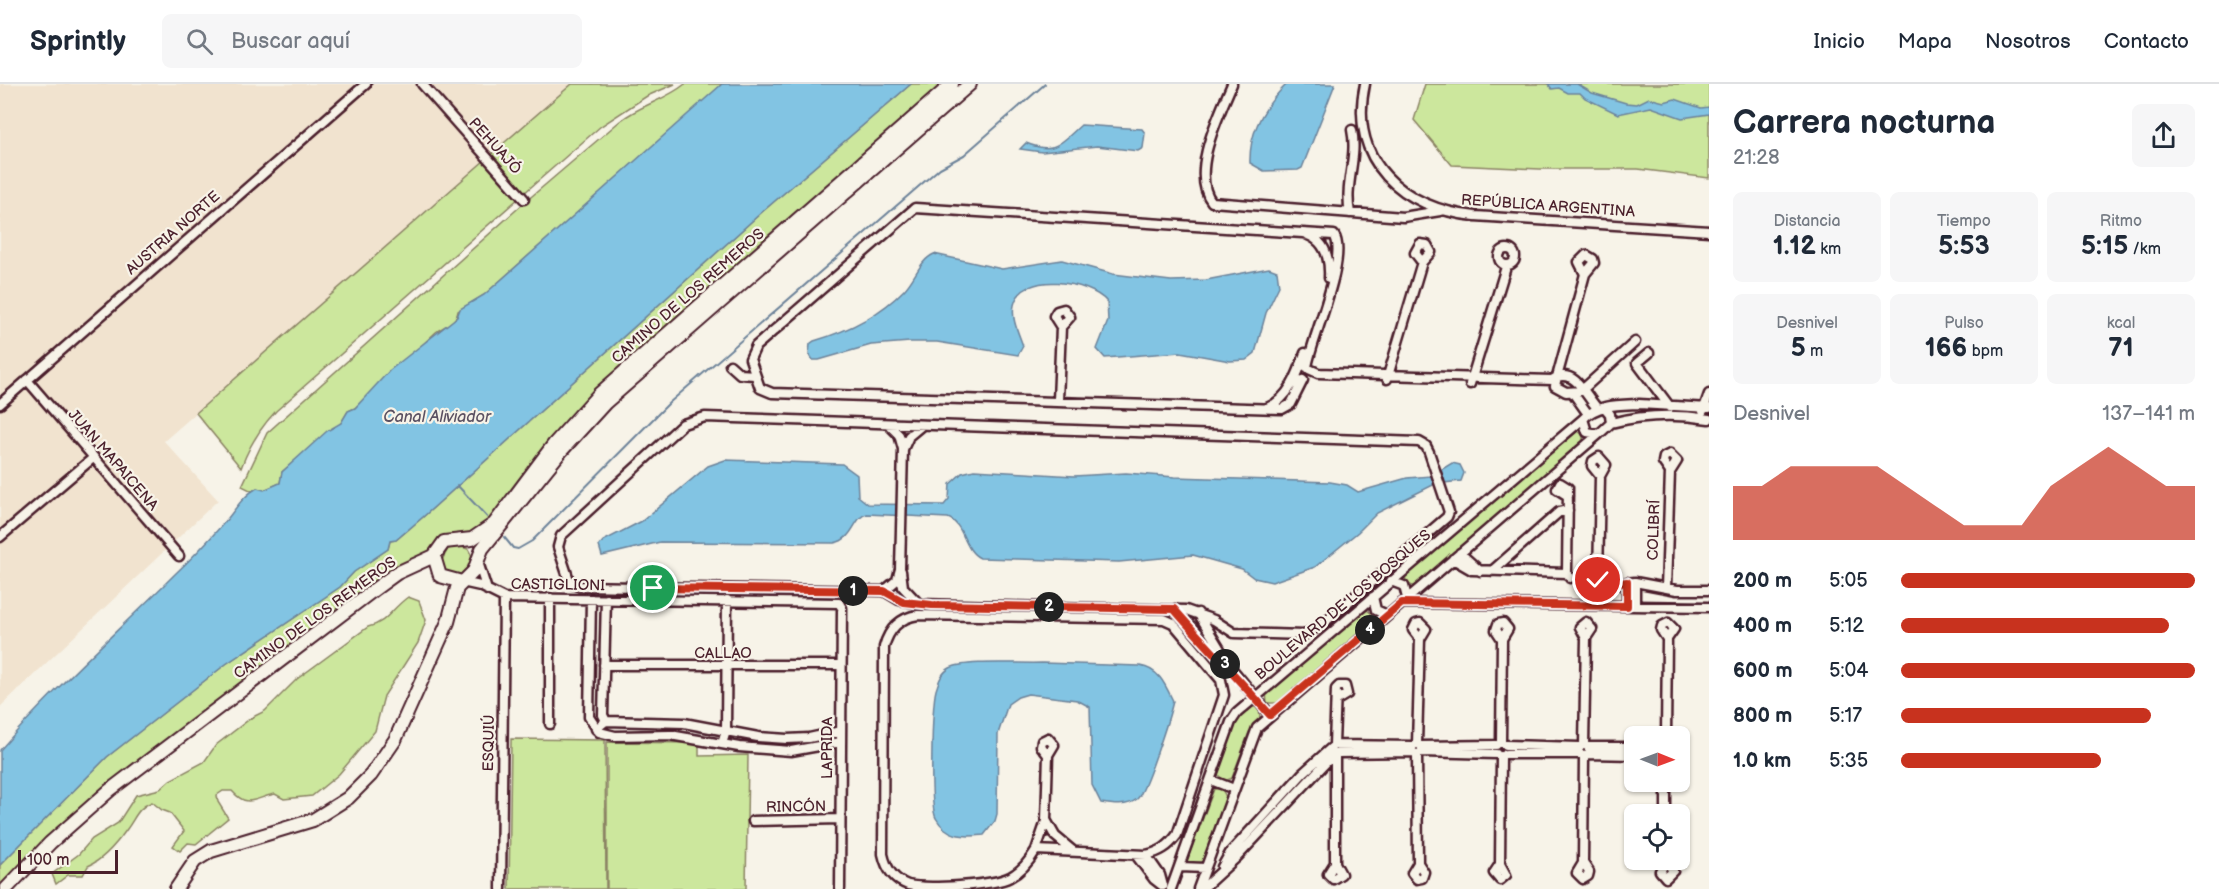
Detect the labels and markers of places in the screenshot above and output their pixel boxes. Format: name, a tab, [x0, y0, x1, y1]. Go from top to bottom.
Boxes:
pin	[1572, 554, 1623, 605]
pin	[627, 562, 678, 613]
pin: 1	[838, 576, 868, 606]
pin: 2	[1034, 592, 1064, 622]
pin: 4	[1355, 615, 1385, 645]
pin: 3	[1210, 649, 1240, 679]

